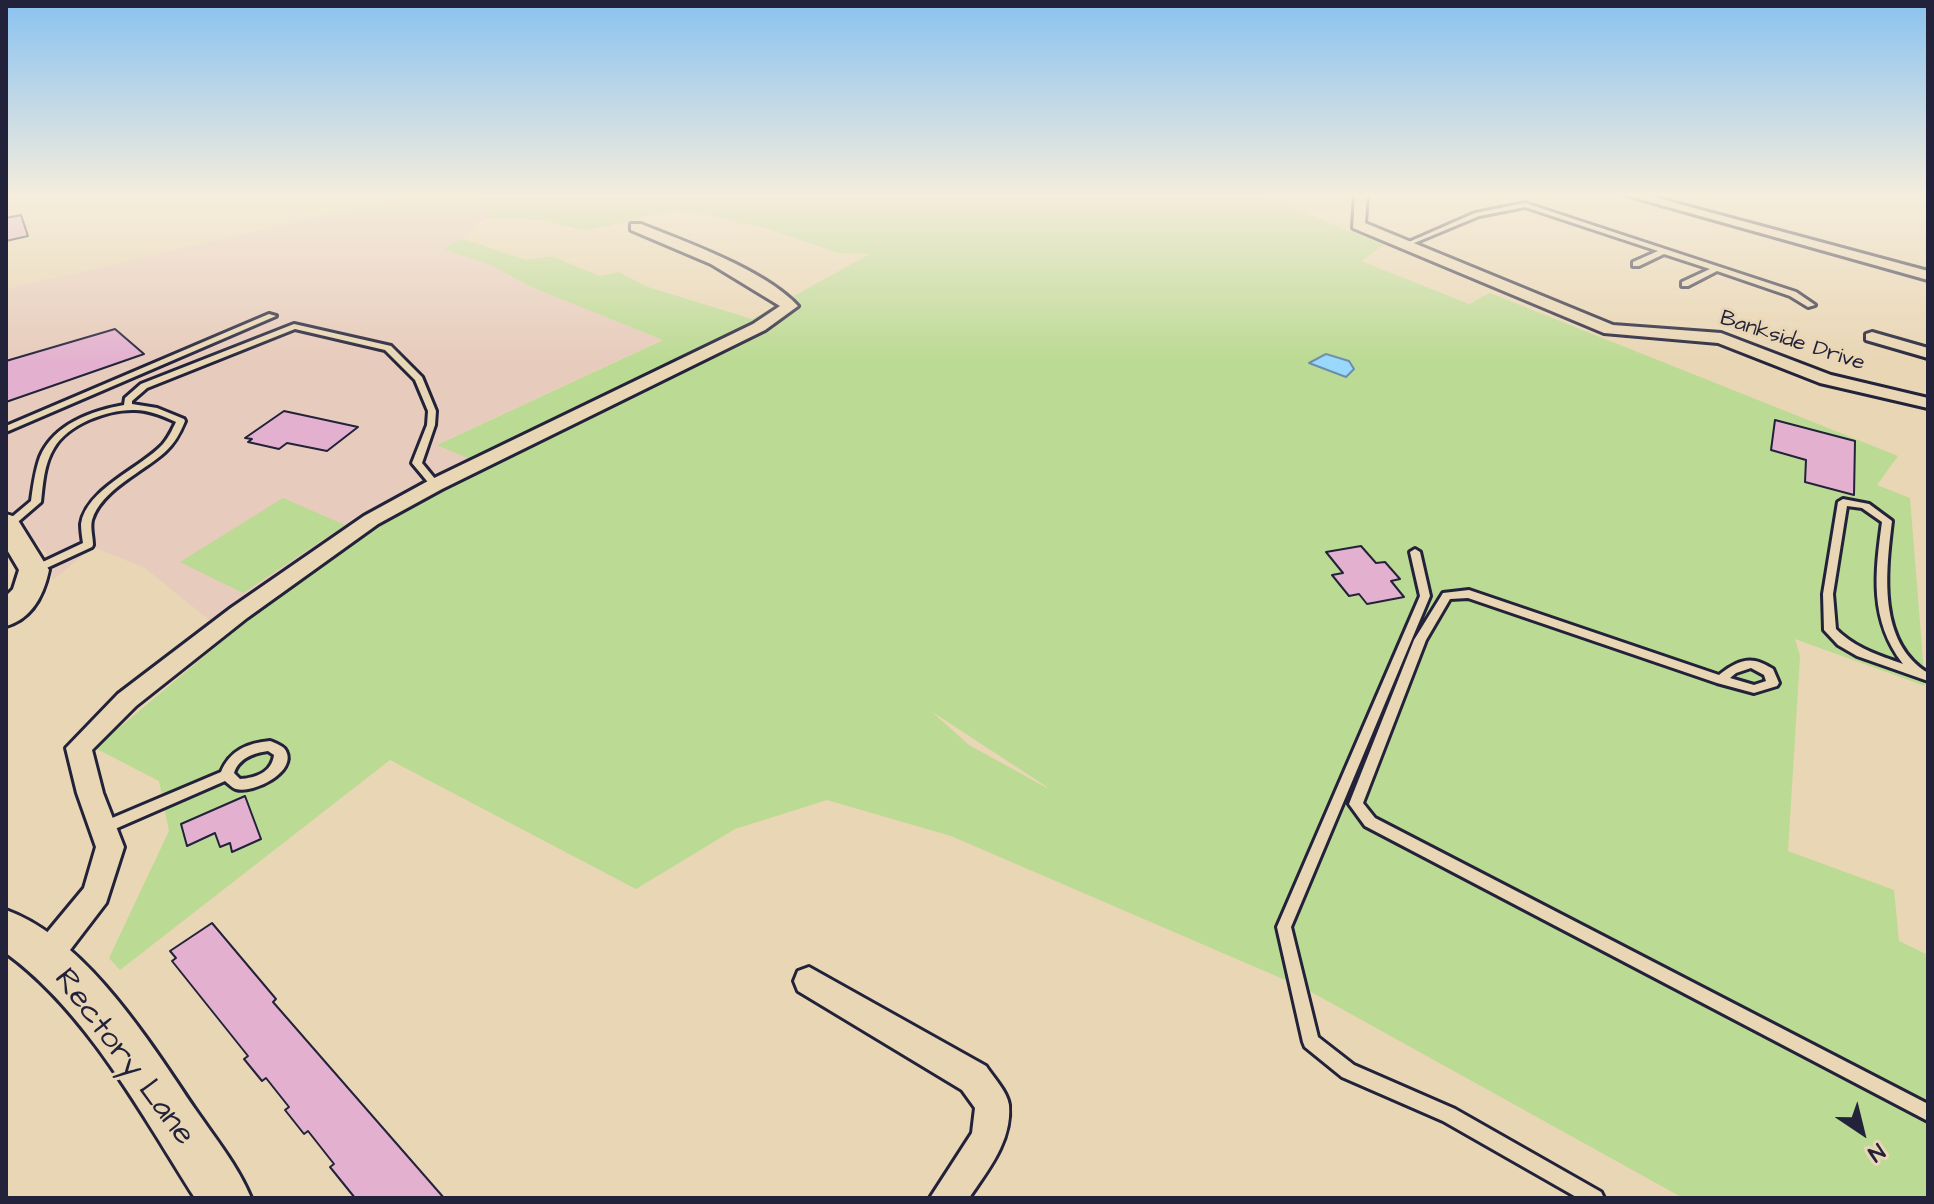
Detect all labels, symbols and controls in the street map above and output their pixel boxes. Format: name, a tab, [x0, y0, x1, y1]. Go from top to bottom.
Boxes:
street label: Bankside Drive	[1716, 306, 1868, 378]
street label: Rectory Lane	[44, 962, 202, 1154]
north arrow	[1822, 1092, 1902, 1172]
text: N	[1862, 1135, 1891, 1169]

